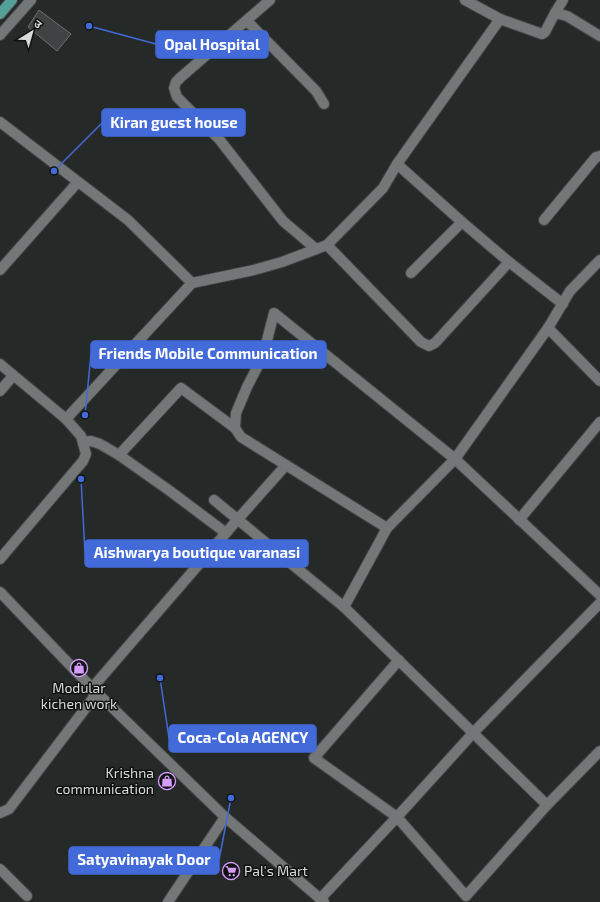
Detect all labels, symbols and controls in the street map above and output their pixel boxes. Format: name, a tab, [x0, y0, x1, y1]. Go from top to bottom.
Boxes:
north arrow	[12, 12, 52, 52]
text: उ	[32, 16, 45, 31]
callout: Opal Hospital	[156, 31, 268, 58]
text: Opal Hospital	[164, 35, 260, 53]
callout: Kiran guest house	[102, 109, 245, 136]
text: Kiran guest house	[110, 113, 238, 131]
callout: Friends Mobile Communication	[91, 341, 326, 368]
text: Friends Mobile Communication	[98, 344, 318, 362]
callout: Aishwarya boutique varanasi	[85, 540, 308, 567]
text: Aishwarya boutique varanasi	[94, 543, 300, 562]
shop icon: Modular kichen work	[69, 658, 89, 678]
place label: Modular kichen work	[41, 679, 117, 712]
callout: Coca-Cola AGENCY	[169, 725, 316, 752]
text: Coca-Cola AGENCY	[177, 728, 309, 746]
place label: Krishna communication	[56, 764, 154, 797]
shop icon: Krishna communication	[157, 771, 177, 791]
callout: Satyavinayak Door	[69, 847, 219, 874]
text: Satyavinayak Door	[77, 850, 211, 869]
supermarket icon: Pal's Mart	[221, 861, 241, 881]
place label: Pal's Mart	[244, 862, 308, 879]

